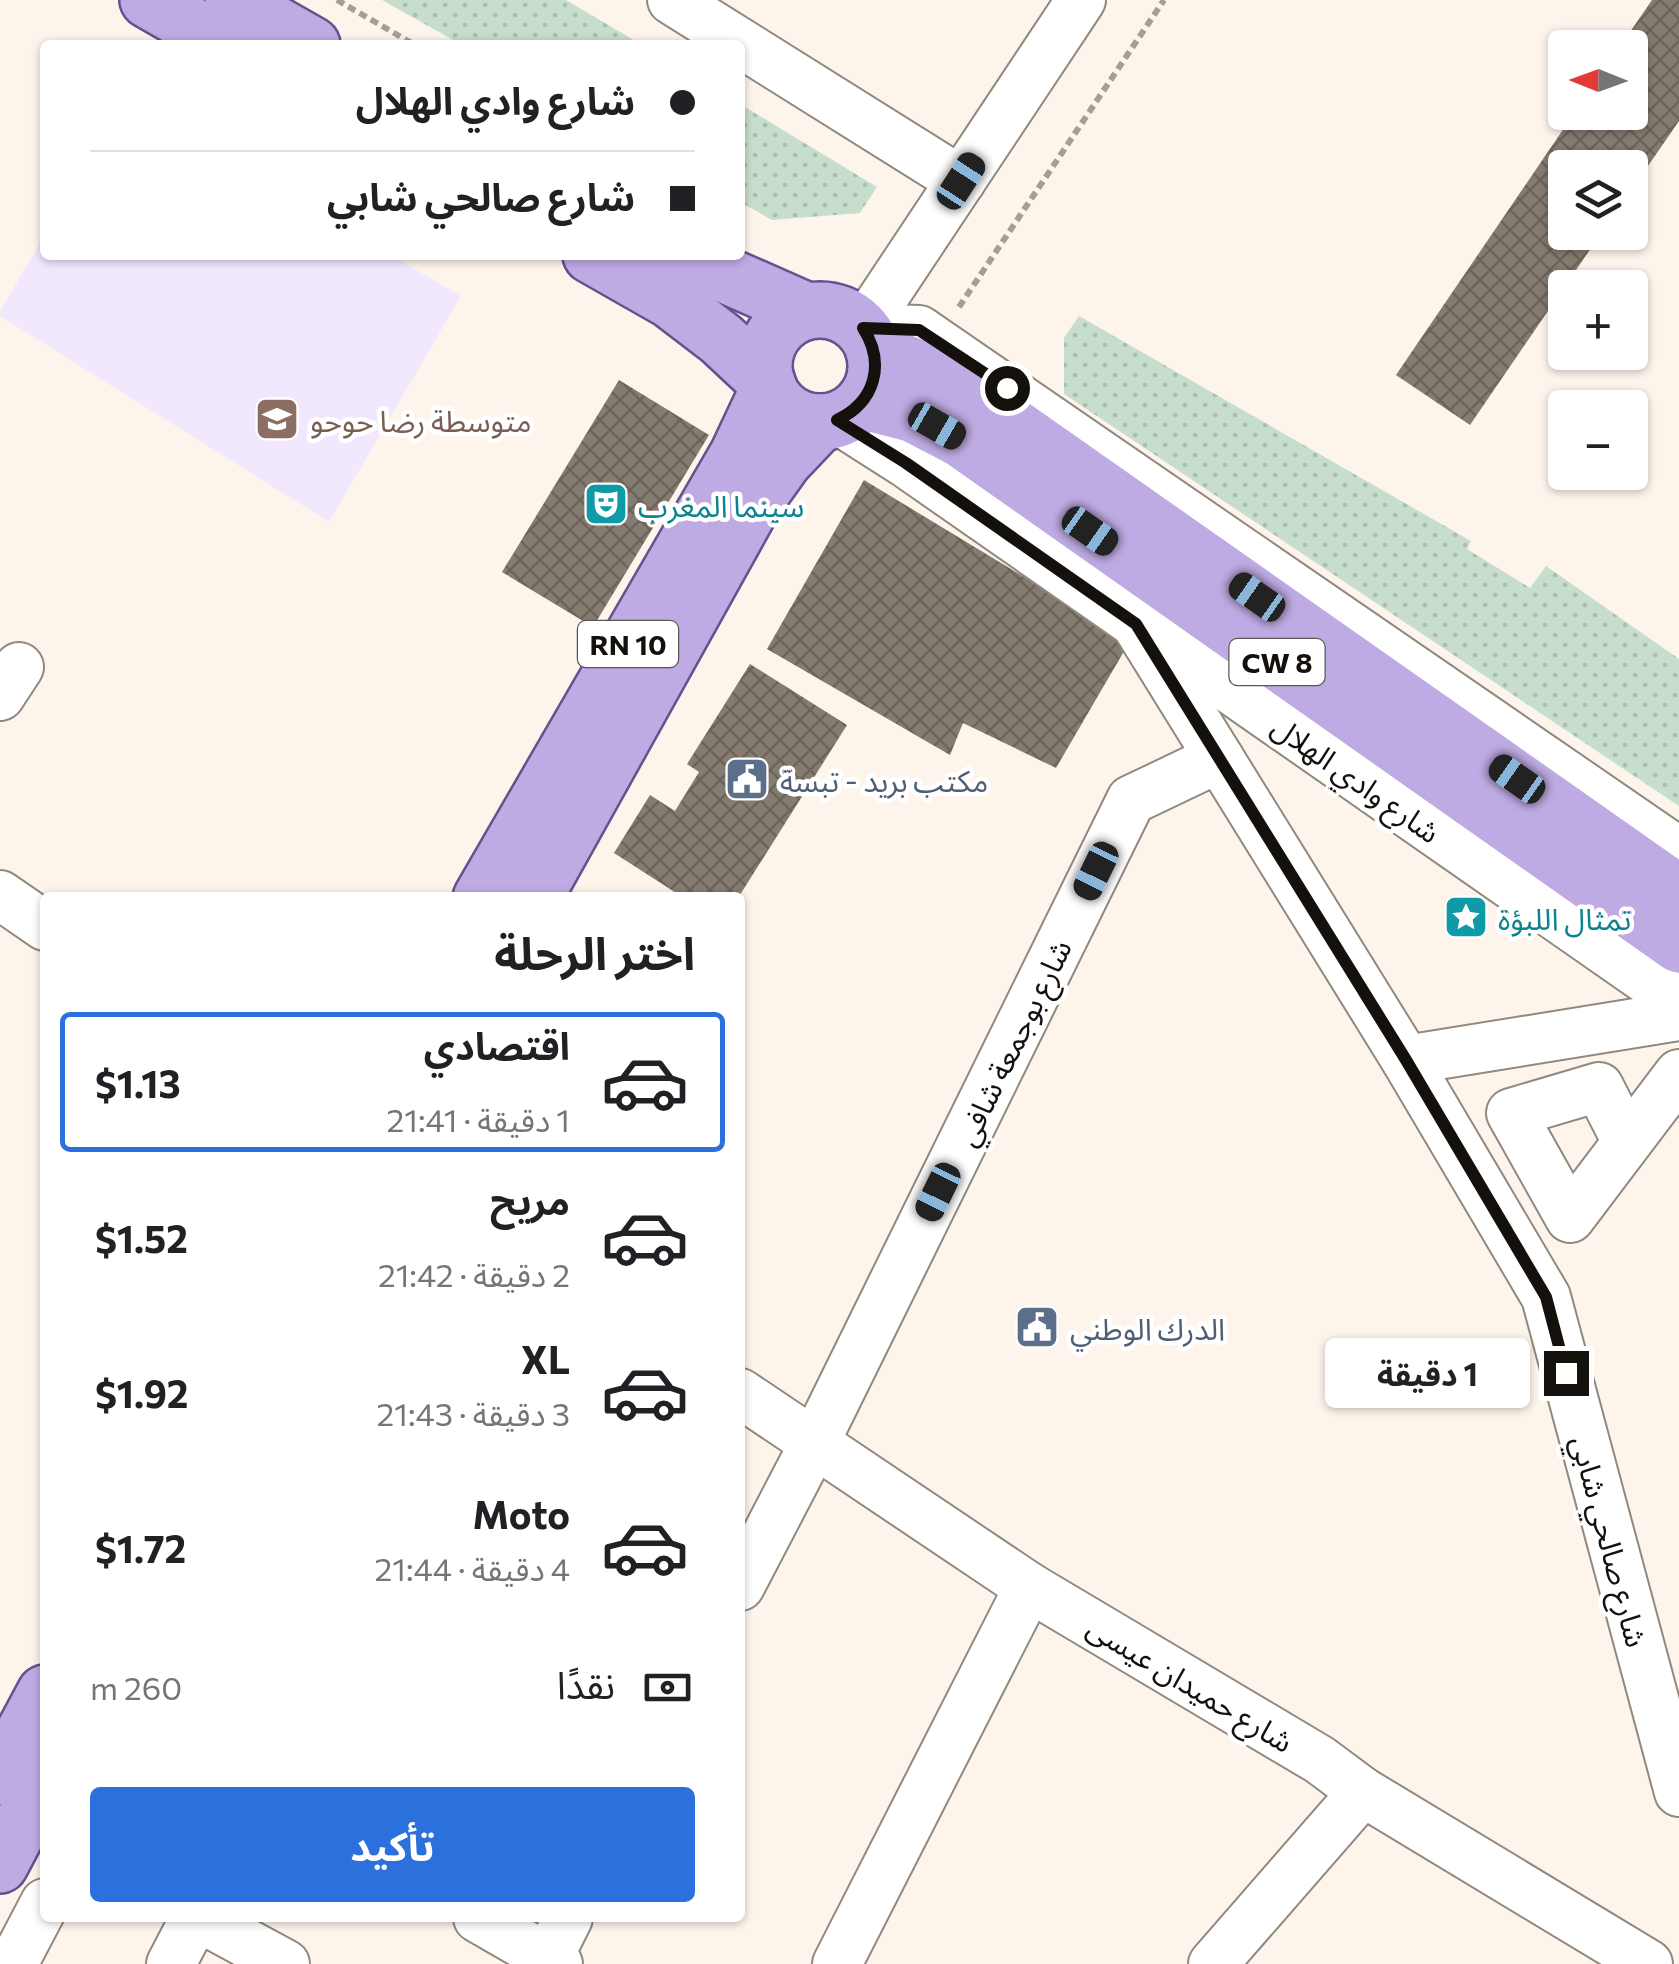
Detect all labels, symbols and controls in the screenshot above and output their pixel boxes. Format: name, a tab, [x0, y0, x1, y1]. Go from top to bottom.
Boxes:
north arrow	[1548, 30, 1648, 130]
map controls	[1548, 30, 1648, 490]
text: شارع وادي الهلال	[356, 76, 635, 123]
car	[932, 148, 990, 214]
button: layers	[1548, 150, 1648, 250]
text: شارع صالحي شابي	[327, 172, 635, 219]
button: +	[1548, 270, 1648, 370]
route start	[985, 366, 1030, 411]
button: −	[1548, 390, 1648, 490]
school or university icon: متوسطة رضا حوحو	[254, 396, 300, 442]
car	[904, 398, 970, 454]
place label: متوسطة رضا حوحو	[310, 401, 532, 439]
theatre icon: سينما المغرب	[583, 481, 629, 527]
place label: سينما المغرب	[638, 486, 804, 524]
car	[1057, 502, 1123, 560]
car	[1224, 568, 1290, 626]
road number: RN 10	[578, 621, 678, 667]
road number: CW 8	[1230, 639, 1324, 685]
street label: شارع وادي الهلال	[1262, 706, 1448, 855]
car	[1484, 750, 1550, 808]
public building icon: مكتب بريد - تبسة	[724, 756, 770, 802]
place label: مكتب بريد - تبسة	[780, 761, 988, 799]
car	[1069, 837, 1123, 905]
place icon: تمثال اللبؤة	[1443, 894, 1489, 940]
place label: تمثال اللبؤة	[1498, 899, 1631, 938]
text: اختر الرحلة	[494, 924, 695, 979]
street label: شارع بوجمعة شافي	[946, 933, 1084, 1154]
text: اقتصادي	[424, 1021, 570, 1068]
icon: car	[600, 1037, 690, 1127]
text: $1.13	[95, 1059, 181, 1106]
text: 1 دقيقة · 21:41	[387, 1099, 570, 1139]
car	[911, 1158, 965, 1226]
text: مريح	[490, 1176, 570, 1223]
icon: car	[600, 1192, 690, 1282]
text: $1.52	[95, 1214, 188, 1261]
text: 2 دقيقة · 21:42	[378, 1254, 570, 1294]
public building icon: الدرك الوطني	[1014, 1304, 1060, 1350]
place label: الدرك الوطني	[1070, 1309, 1225, 1352]
text: XL	[521, 1335, 570, 1382]
callout: 1 دقيقة	[1326, 1338, 1531, 1408]
icon: car	[600, 1347, 690, 1437]
route end	[1544, 1351, 1589, 1396]
text: 1 دقيقة	[1377, 1353, 1478, 1393]
text: $1.92	[95, 1369, 188, 1416]
text: 3 دقيقة · 21:43	[376, 1393, 570, 1433]
street label: شارع صالحي شابي	[1558, 1431, 1657, 1652]
text: Moto	[472, 1490, 570, 1537]
icon: car	[600, 1502, 690, 1592]
text: $1.72	[95, 1524, 186, 1571]
text: 4 دقيقة · 21:44	[375, 1548, 570, 1588]
street label: شارع حميدان عيسى	[1078, 1607, 1301, 1764]
text: نقدًا	[557, 1660, 615, 1707]
icon: cash	[640, 1660, 695, 1715]
text: 260 m	[90, 1667, 182, 1707]
button: تأكيد	[90, 1787, 695, 1902]

